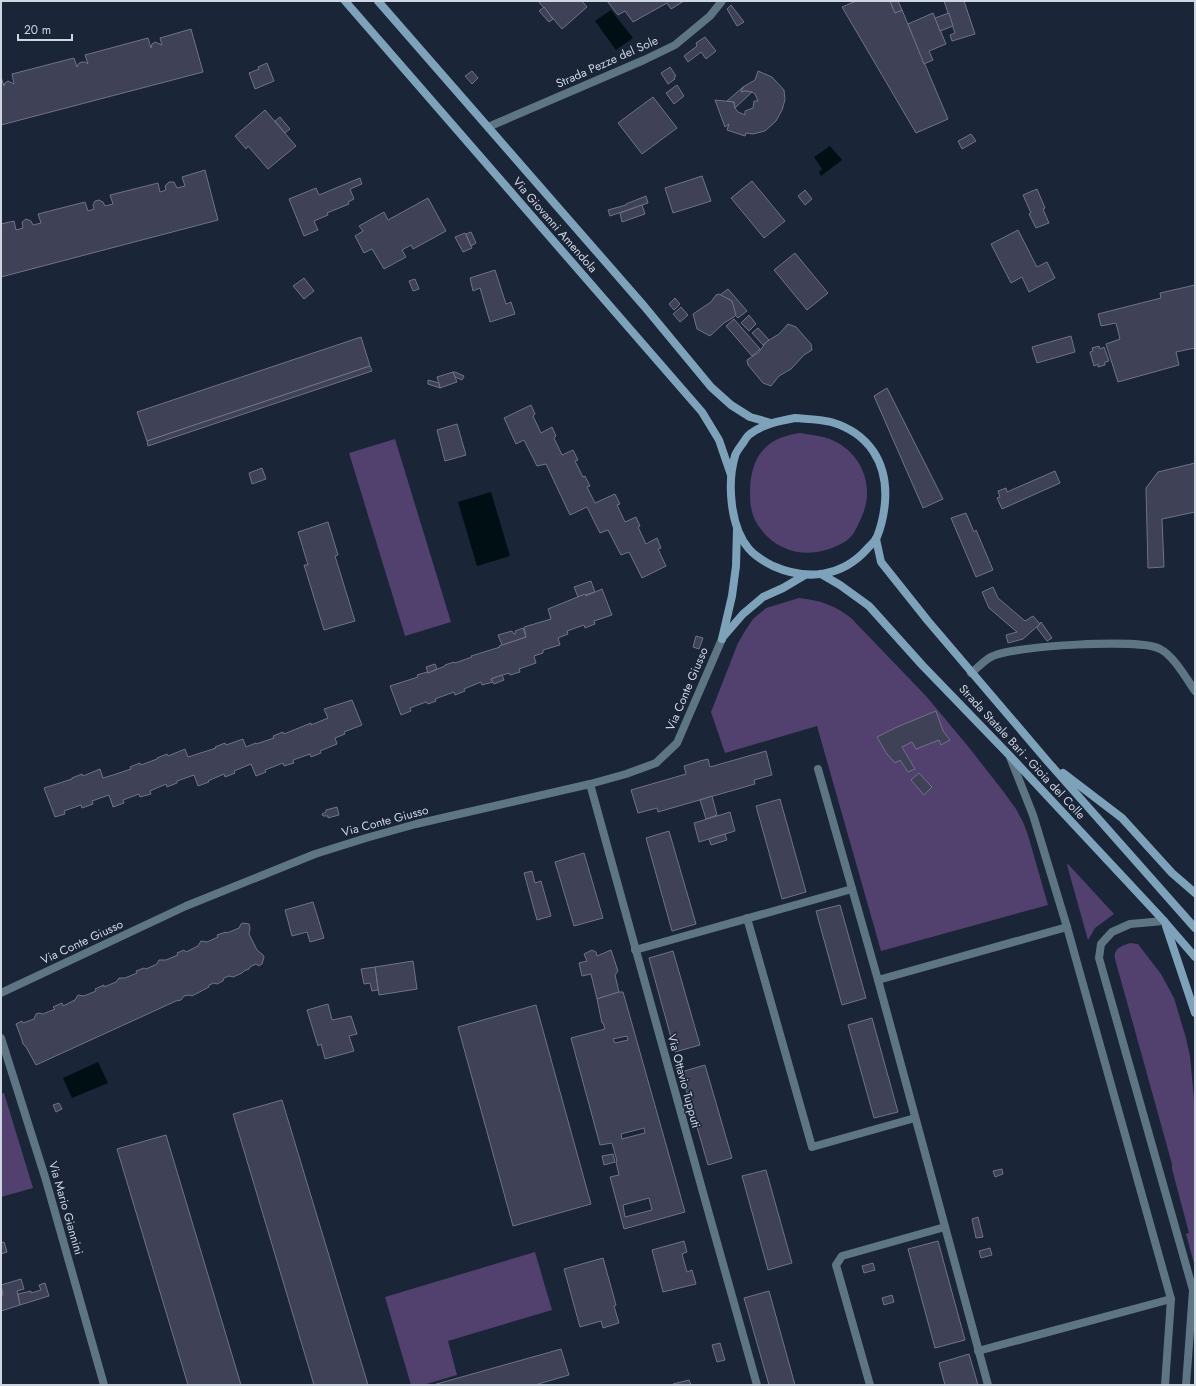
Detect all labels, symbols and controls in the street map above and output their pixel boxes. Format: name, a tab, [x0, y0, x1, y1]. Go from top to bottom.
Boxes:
scale bar	[18, 16, 72, 42]
text: 20 m	[24, 21, 51, 39]
street label: Strada Pezze del Sole	[553, 31, 661, 93]
street label: Via Giovanni Amendola	[508, 173, 602, 277]
street label: Via Conte Giusso	[661, 644, 713, 734]
street label: Strada Statale Bari - Gioia del Colle	[954, 681, 1090, 823]
street label: Via Conte Giusso	[340, 801, 431, 841]
street label: Via Conte Giusso	[38, 915, 127, 969]
street label: Via Ottavio Tupputi	[663, 1032, 705, 1130]
street label: Via Mario Giannini	[44, 1159, 88, 1257]

